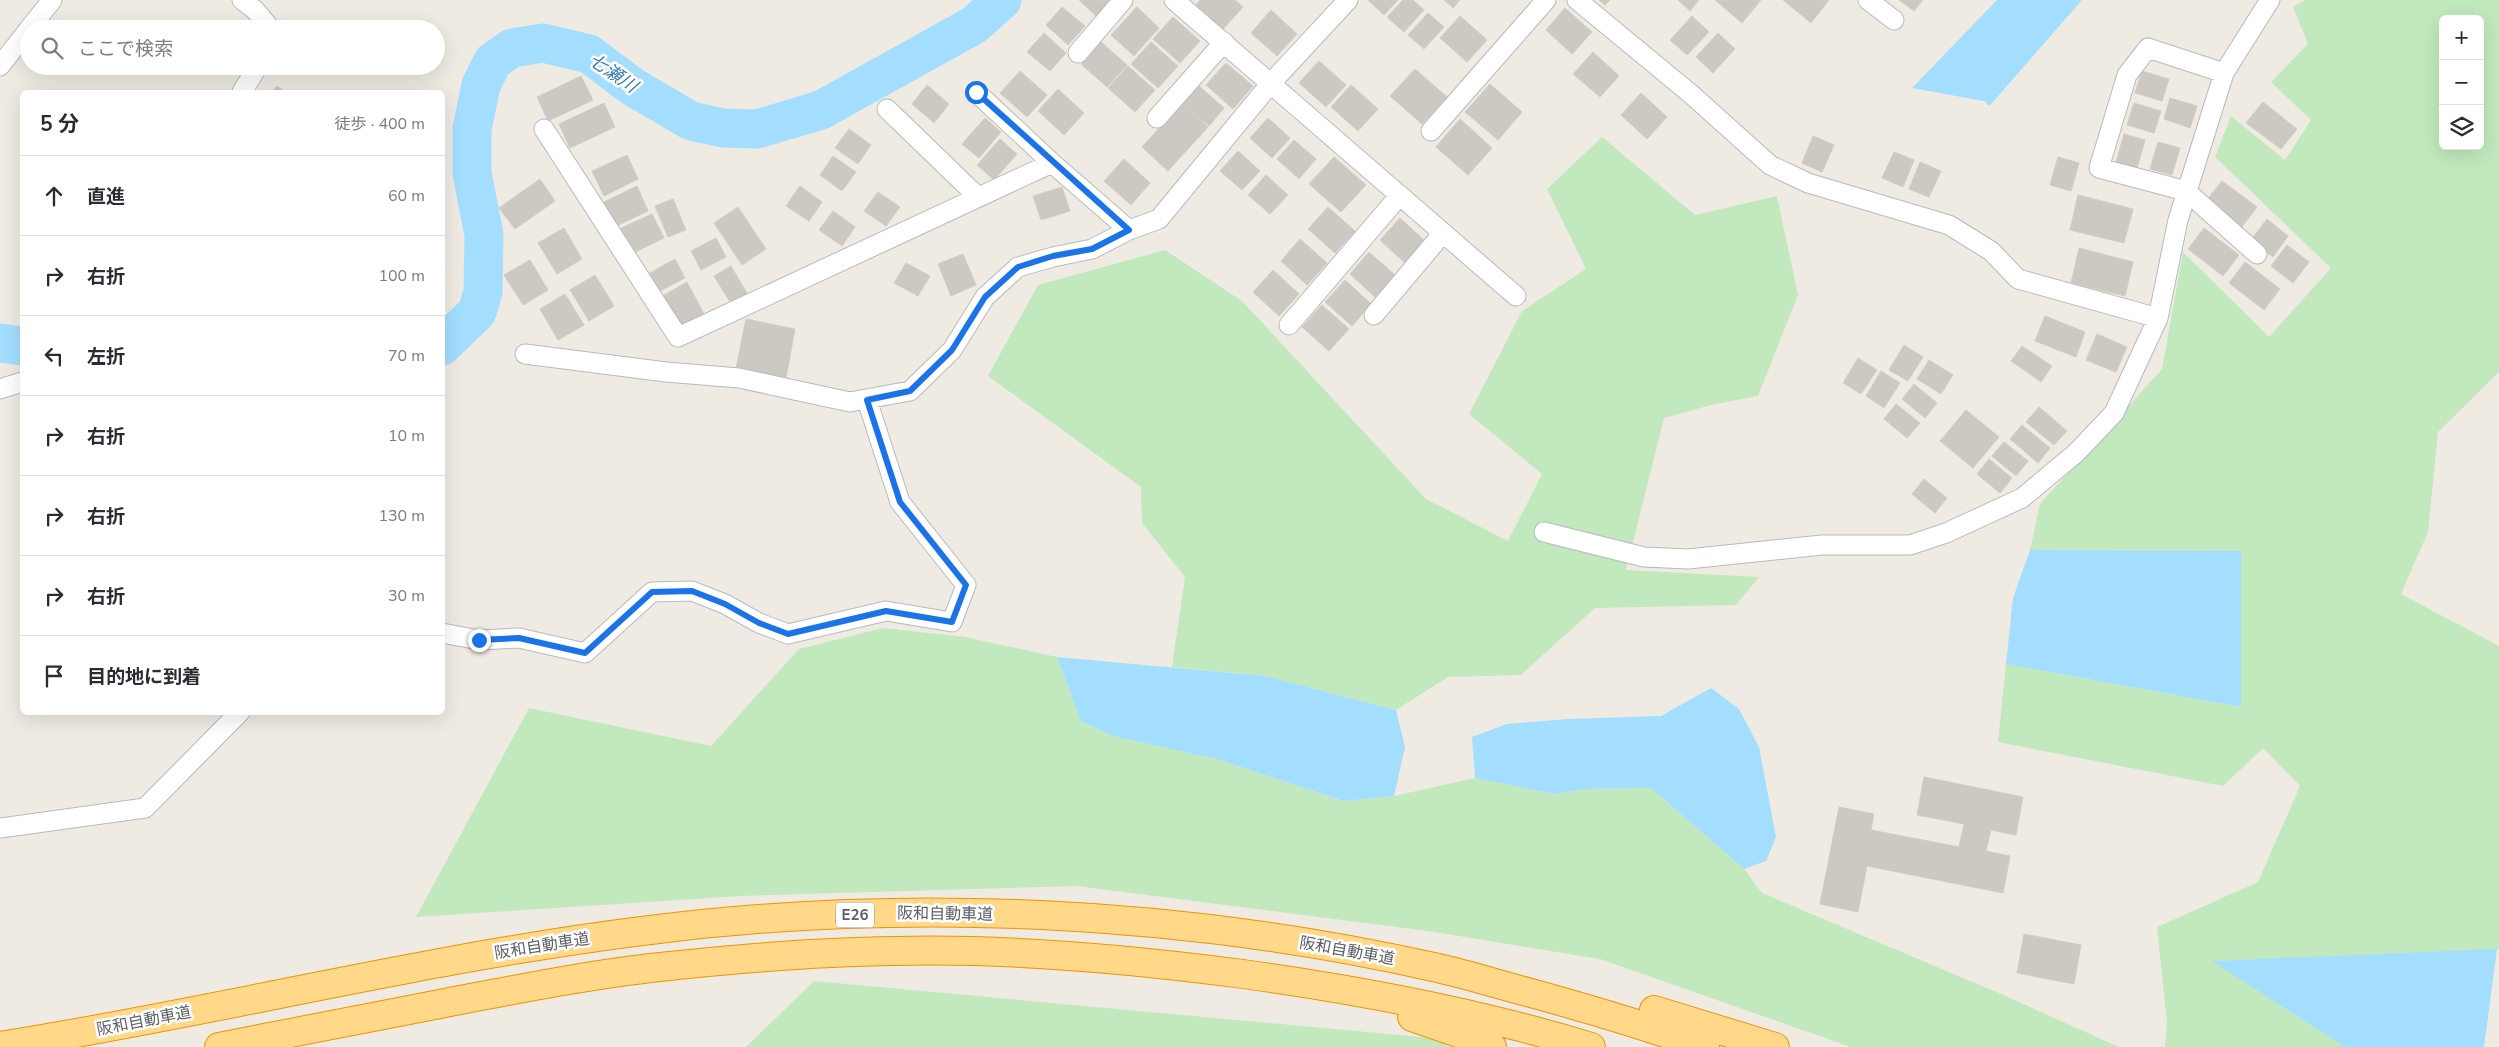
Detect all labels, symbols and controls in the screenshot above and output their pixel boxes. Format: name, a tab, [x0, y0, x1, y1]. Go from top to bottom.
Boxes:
map controls	[2439, 15, 2484, 150]
button: +	[2439, 15, 2484, 60]
search box	[20, 20, 445, 75]
icon: search	[38, 34, 66, 62]
text: ここで検索	[78, 36, 173, 62]
water label: 七瀬川	[584, 48, 644, 99]
button: −	[2439, 60, 2484, 105]
route start	[965, 81, 988, 104]
button: layers	[2439, 105, 2484, 150]
text: 5 分	[40, 110, 79, 138]
text: 徒歩 · 400 m	[335, 113, 425, 135]
icon: ahead	[40, 182, 68, 210]
text: 直進	[87, 184, 125, 210]
text: 60 m	[388, 185, 425, 207]
icon: right	[40, 262, 68, 290]
text: 右折	[87, 264, 125, 290]
text: 100 m	[378, 265, 425, 287]
icon: left	[40, 342, 68, 370]
text: 左折	[87, 344, 125, 370]
text: 70 m	[388, 345, 425, 367]
icon: right	[40, 422, 68, 450]
text: 右折	[87, 424, 125, 450]
text: 10 m	[388, 425, 425, 447]
icon: right	[40, 502, 68, 530]
text: 右折	[87, 504, 125, 530]
text: 130 m	[378, 505, 425, 527]
icon: right	[40, 582, 68, 610]
text: 右折	[87, 584, 125, 610]
text: 30 m	[388, 585, 425, 607]
route end	[468, 629, 491, 652]
icon: arrive	[40, 662, 68, 690]
text: 目的地に到着	[87, 664, 201, 690]
road number: E26	[836, 902, 874, 928]
street label: 阪和自動車道	[897, 902, 993, 926]
street label: 阪和自動車道	[493, 928, 591, 964]
street label: 阪和自動車道	[1298, 932, 1396, 970]
street label: 阪和自動車道	[95, 1001, 193, 1041]

